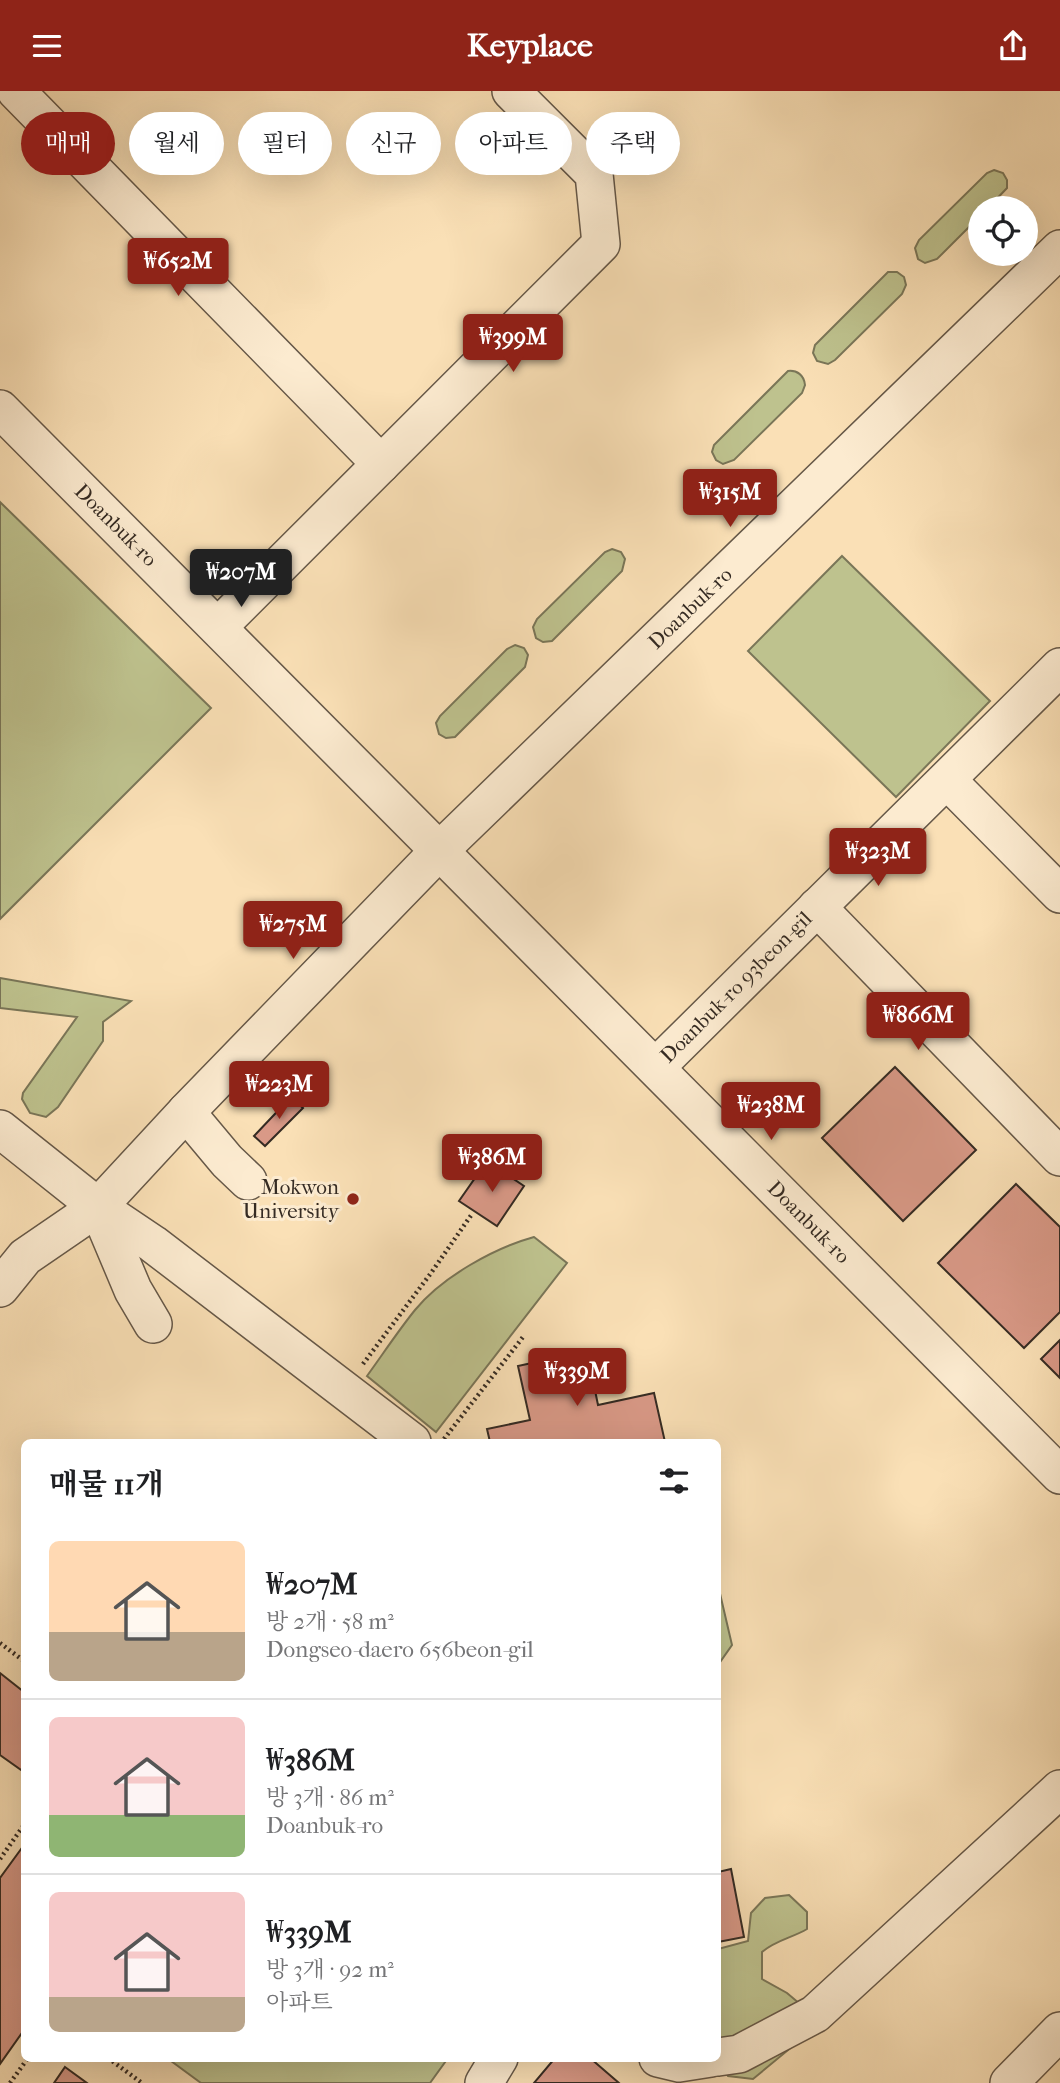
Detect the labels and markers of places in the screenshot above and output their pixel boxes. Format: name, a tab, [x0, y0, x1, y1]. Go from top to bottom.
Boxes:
pin: ₩652M	[129, 239, 227, 298]
pin: ₩399M	[464, 315, 562, 374]
pin: ₩315M	[681, 469, 779, 529]
pin: ₩207M	[192, 549, 290, 609]
pin: ₩323M	[829, 829, 927, 888]
pin: ₩275M	[244, 901, 342, 961]
pin: ₩866M	[869, 993, 967, 1052]
pin: ₩223M	[230, 1061, 328, 1121]
pin: ₩238M	[722, 1083, 820, 1142]
pin: ₩386M	[443, 1135, 541, 1194]
place label: Mokwon University	[243, 1175, 340, 1223]
marker: Mokwon University	[345, 1191, 361, 1207]
pin: ₩339M	[528, 1349, 626, 1408]

